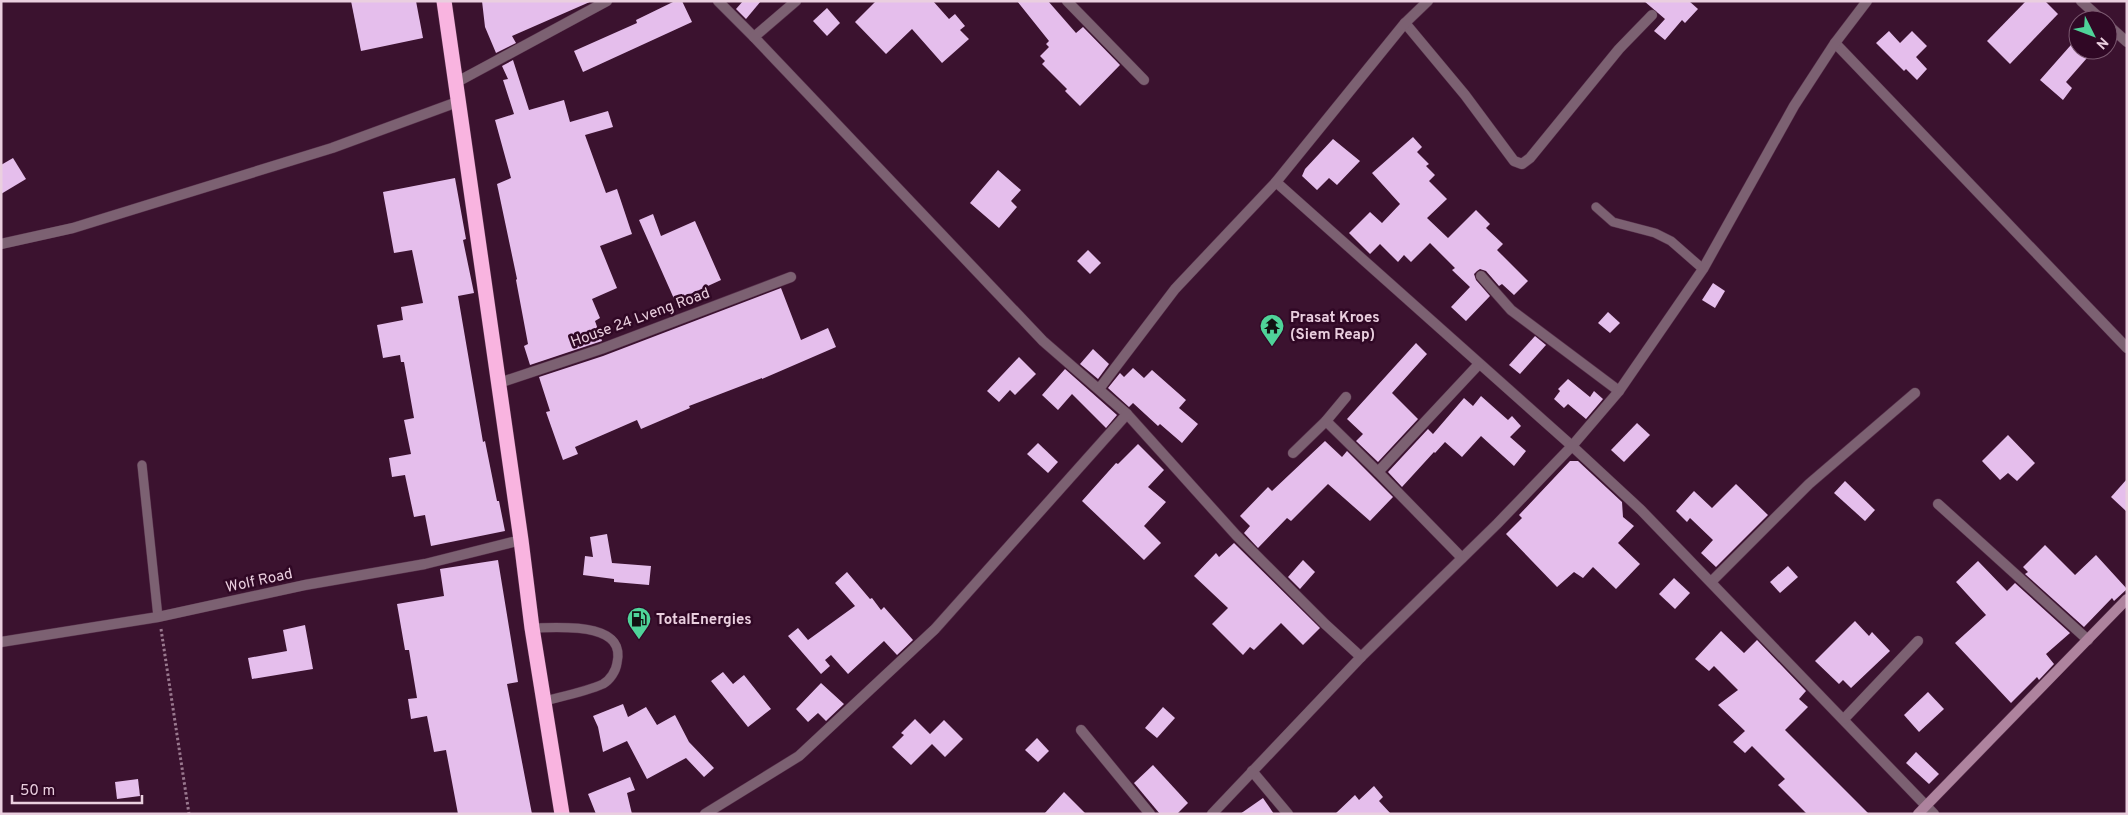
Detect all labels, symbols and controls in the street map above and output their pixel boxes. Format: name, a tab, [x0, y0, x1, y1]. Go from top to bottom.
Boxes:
north arrow	[2068, 10, 2118, 60]
text: N	[2092, 33, 2111, 52]
street label: House 24 Lveng Road	[568, 284, 713, 352]
place label: Prasat Kroes (Siem Reap)	[1290, 309, 1380, 345]
temple icon: Prasat Kroes (Siem Reap)	[1259, 313, 1285, 347]
street label: Wolf Road	[224, 565, 294, 598]
fuel station icon: TotalEnergies	[626, 606, 652, 640]
place label: TotalEnergies	[656, 611, 752, 630]
scale bar	[12, 772, 142, 804]
text: 50 m	[20, 782, 55, 801]

